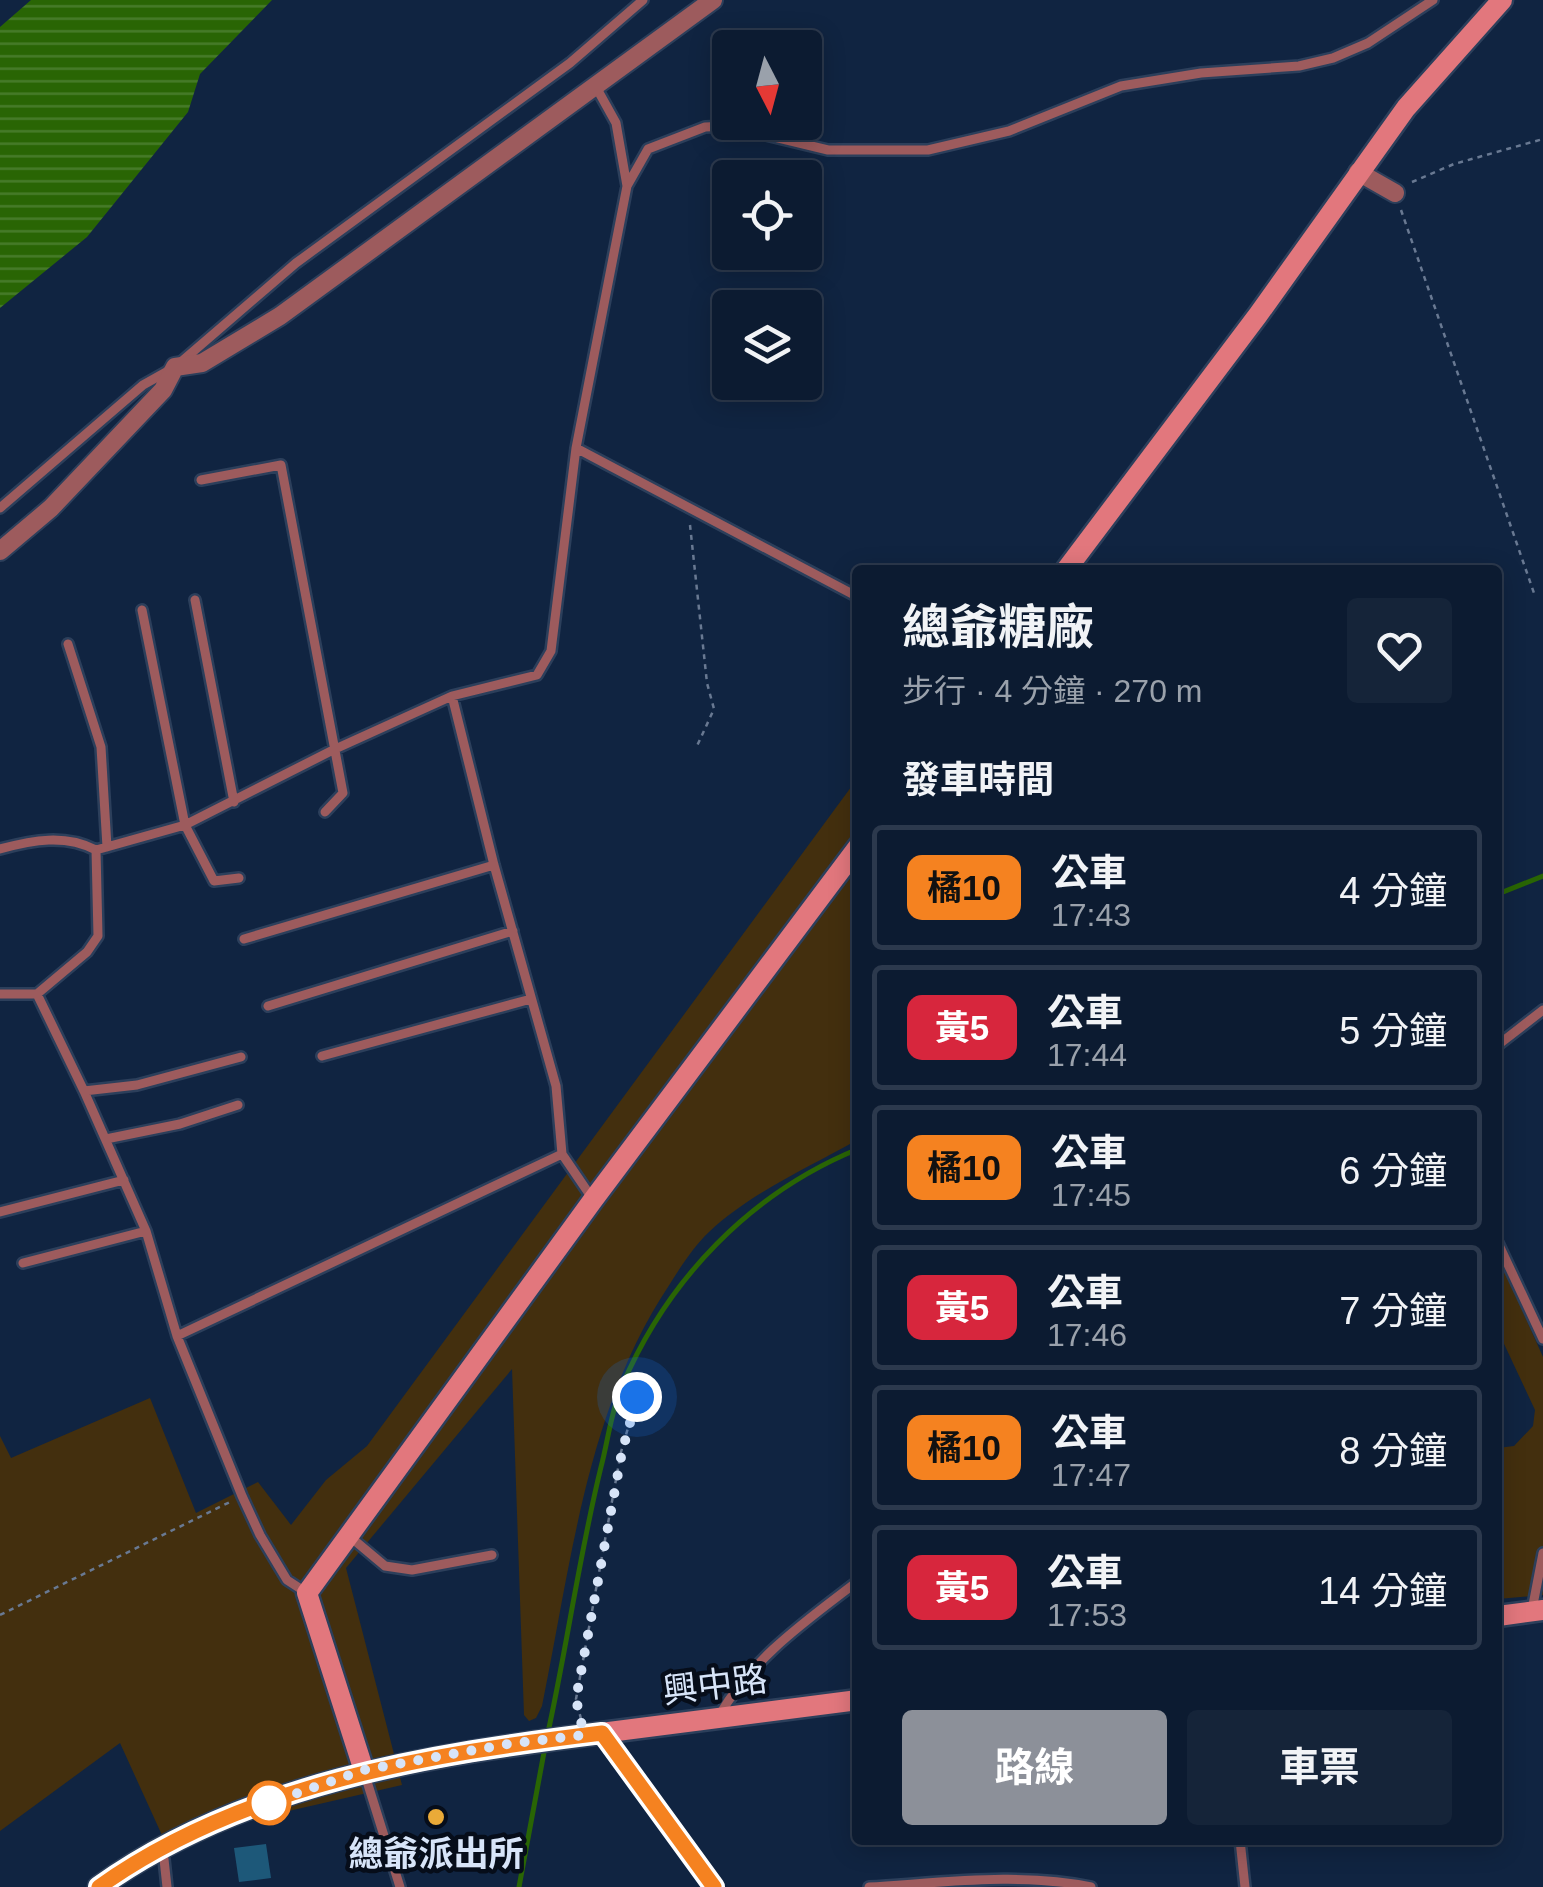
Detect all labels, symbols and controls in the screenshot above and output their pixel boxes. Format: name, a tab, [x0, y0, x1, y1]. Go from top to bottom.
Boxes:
north arrow	[712, 30, 822, 140]
map controls	[712, 30, 822, 400]
button: locate	[712, 160, 822, 270]
button: layers	[712, 290, 822, 400]
button: heart	[1347, 598, 1452, 703]
text: 總爺糖廠	[902, 601, 1094, 654]
text: 步行 · 4 分鐘 · 270 m	[902, 673, 1203, 709]
text: 發車時間	[902, 759, 1054, 801]
text: 公車	[1051, 852, 1127, 894]
text: 橘10	[927, 868, 1001, 907]
text: 4 分鐘	[1339, 870, 1447, 912]
text: 17:43	[1051, 897, 1131, 933]
text: 公車	[1047, 992, 1123, 1034]
text: 黃5	[935, 1008, 989, 1047]
text: 5 分鐘	[1339, 1010, 1447, 1052]
text: 17:44	[1047, 1037, 1127, 1073]
text: 公車	[1051, 1132, 1127, 1174]
text: 橘10	[927, 1148, 1001, 1187]
text: 6 分鐘	[1339, 1150, 1447, 1192]
text: 17:45	[1051, 1177, 1131, 1213]
text: 公車	[1047, 1272, 1123, 1314]
text: 黃5	[935, 1288, 989, 1327]
text: 7 分鐘	[1339, 1290, 1447, 1332]
text: 17:46	[1047, 1317, 1127, 1353]
your location	[612, 1372, 662, 1422]
text: 公車	[1051, 1412, 1127, 1454]
text: 橘10	[927, 1428, 1001, 1467]
text: 8 分鐘	[1339, 1430, 1447, 1472]
text: 17:47	[1051, 1457, 1131, 1493]
text: 公車	[1047, 1552, 1123, 1594]
text: 黃5	[935, 1568, 989, 1607]
text: 14 分鐘	[1318, 1570, 1447, 1612]
text: 17:53	[1047, 1597, 1127, 1633]
street label: 興中路	[660, 1659, 769, 1710]
button: 路線	[902, 1710, 1167, 1825]
button: 車票	[1187, 1710, 1452, 1825]
unlabelled marker	[248, 1782, 290, 1824]
marker: 總爺派出所	[425, 1806, 447, 1828]
place label: 總爺派出所	[348, 1834, 524, 1873]

